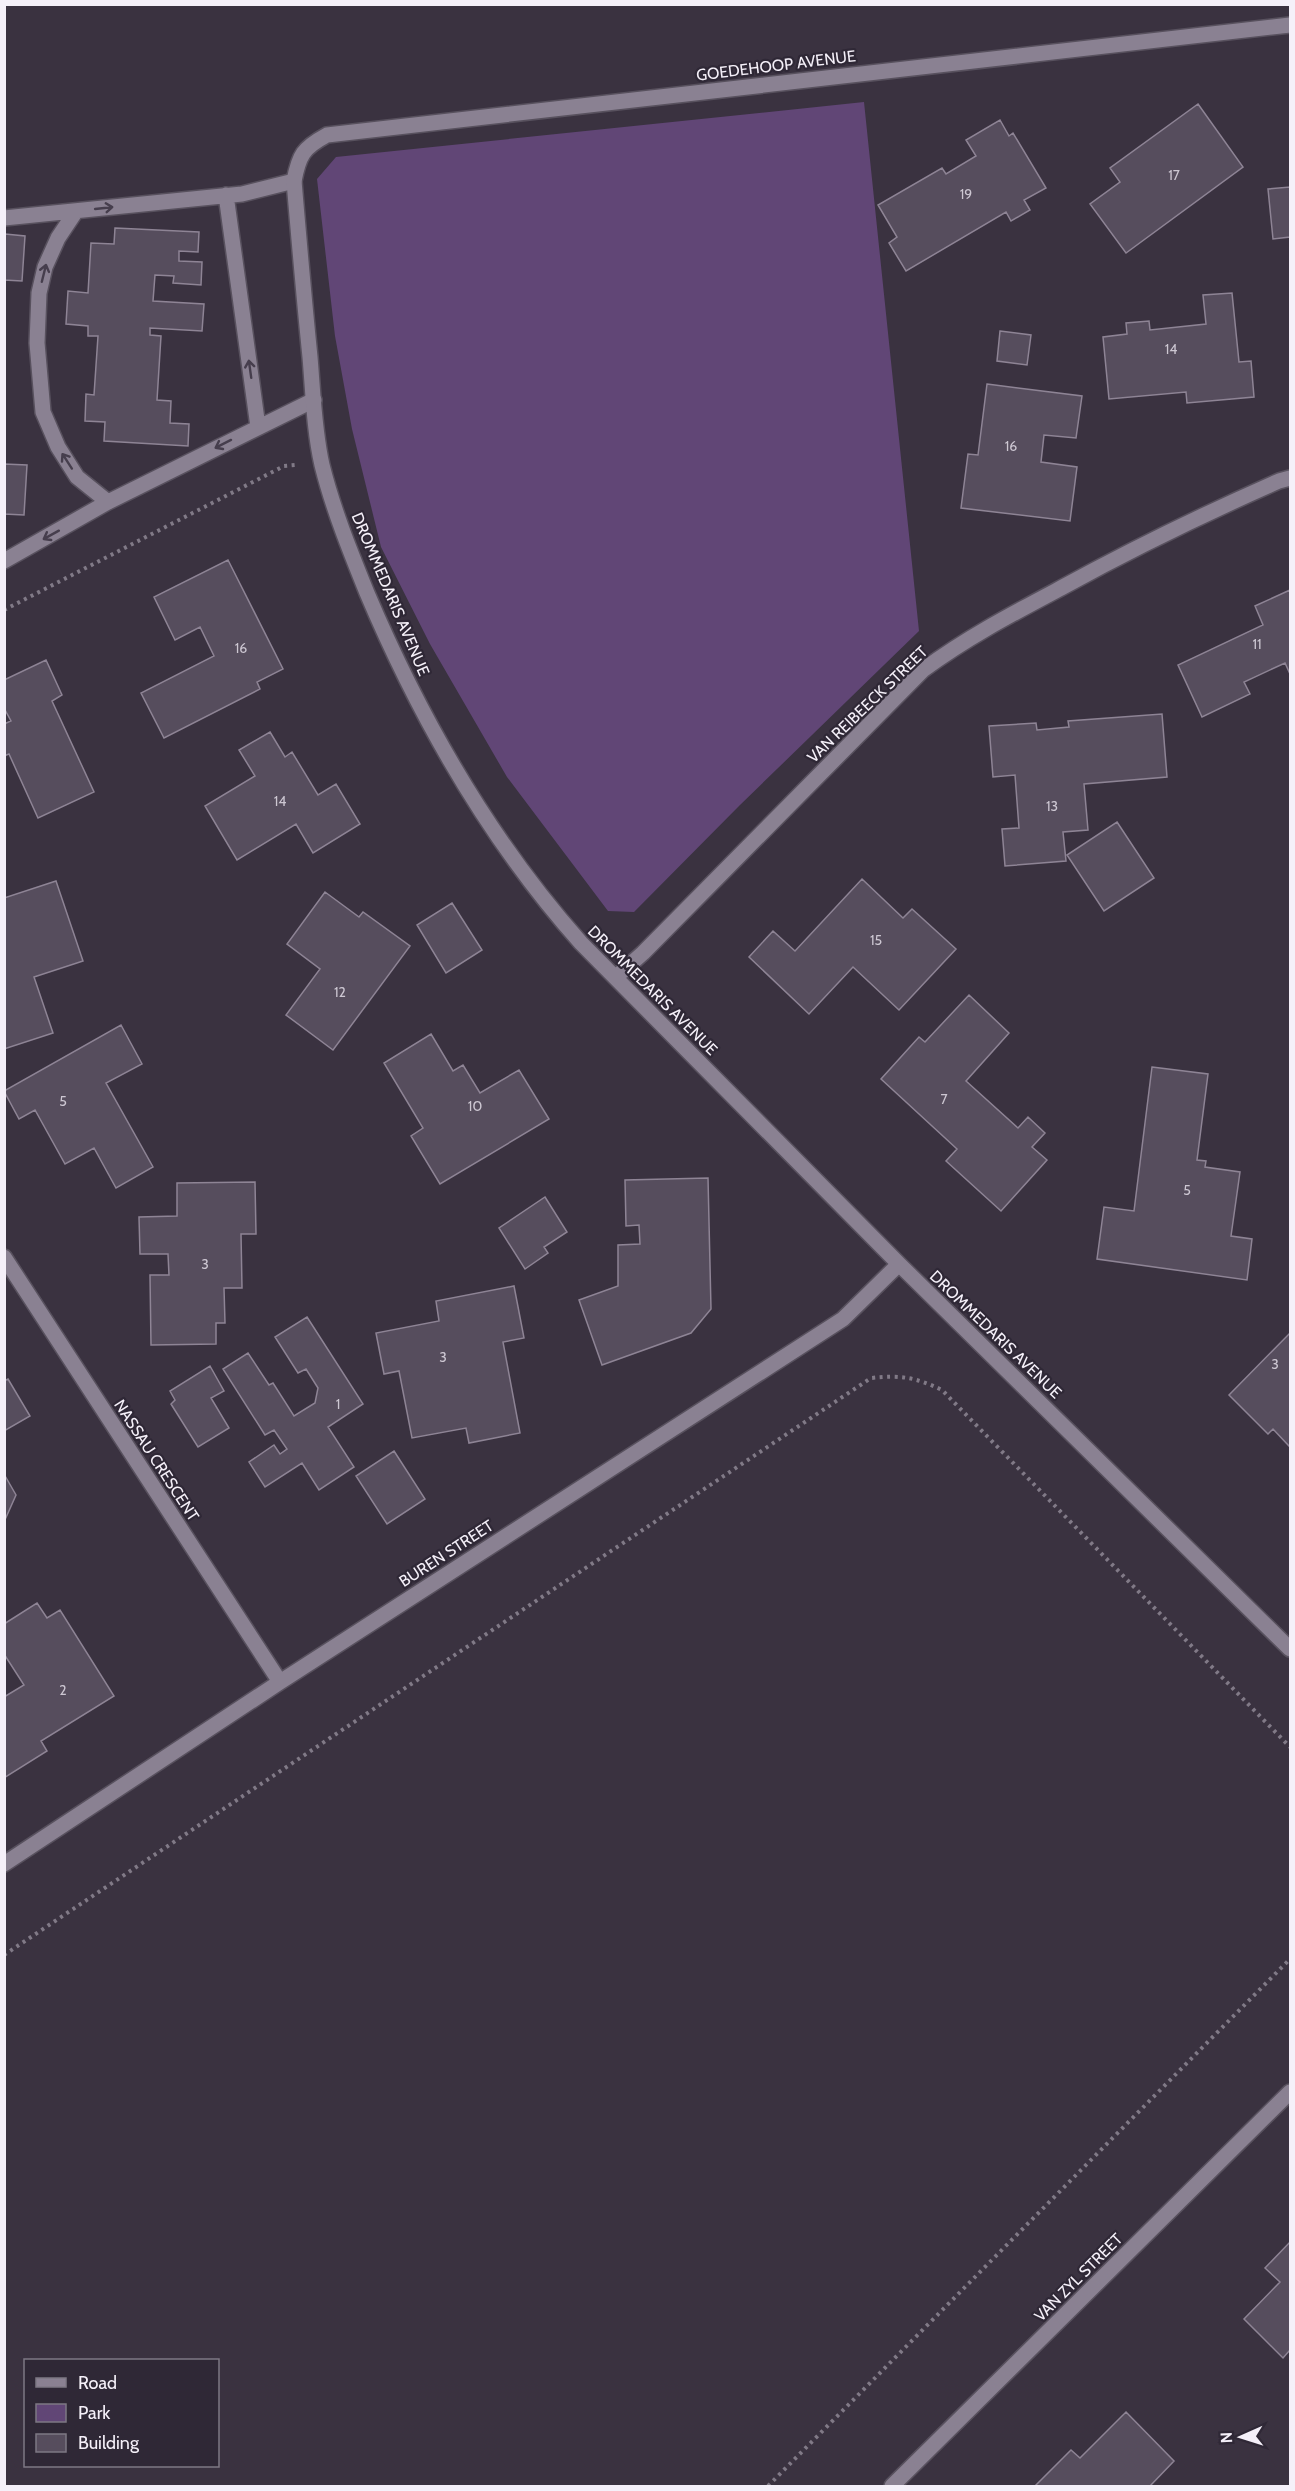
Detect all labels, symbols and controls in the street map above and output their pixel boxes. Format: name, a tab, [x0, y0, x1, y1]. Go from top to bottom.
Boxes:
street label: GOEDEHOOP AVENUE	[695, 46, 857, 85]
house number: 17	[1168, 166, 1180, 184]
house number: 19	[960, 185, 972, 203]
one-way arrow	[94, 202, 114, 213]
one-way arrow	[39, 264, 50, 283]
house number: 14	[1165, 340, 1177, 358]
one-way arrow	[244, 359, 255, 379]
house number: 16	[1005, 437, 1017, 455]
one-way arrow	[215, 439, 233, 450]
one-way arrow	[60, 453, 73, 470]
street label: DROMMEDARIS AVENUE	[347, 510, 434, 679]
one-way arrow	[42, 530, 60, 541]
house number: 11	[1252, 635, 1262, 653]
house number: 16	[235, 639, 247, 657]
street label: VAN REIBEECK STREET	[803, 642, 932, 767]
house number: 14	[274, 792, 286, 810]
house number: 13	[1046, 797, 1058, 815]
street label: DROMMEDARIS AVENUE	[584, 922, 722, 1059]
house number: 15	[870, 931, 882, 949]
house number: 12	[334, 983, 346, 1001]
house number: 7	[940, 1090, 948, 1108]
house number: 5	[59, 1092, 67, 1110]
house number: 10	[468, 1097, 482, 1115]
house number: 5	[1183, 1181, 1191, 1199]
house number: 3	[201, 1255, 209, 1273]
street label: DROMMEDARIS AVENUE	[926, 1267, 1066, 1402]
house number: 3	[439, 1348, 447, 1366]
house number: 3	[1271, 1355, 1279, 1373]
house number: 1	[336, 1395, 340, 1413]
street label: NASSAU CRESCENT	[110, 1396, 203, 1525]
street label: BUREN STREET	[396, 1516, 497, 1591]
house number: 2	[59, 1681, 67, 1699]
street label: VAN ZYL STREET	[1030, 2229, 1127, 2325]
legend	[24, 2359, 219, 2467]
text: Road	[78, 2372, 117, 2394]
text: Park	[78, 2402, 111, 2424]
north arrow	[1211, 2407, 1271, 2467]
text: Building	[78, 2432, 140, 2454]
text: N	[1217, 2432, 1236, 2444]

